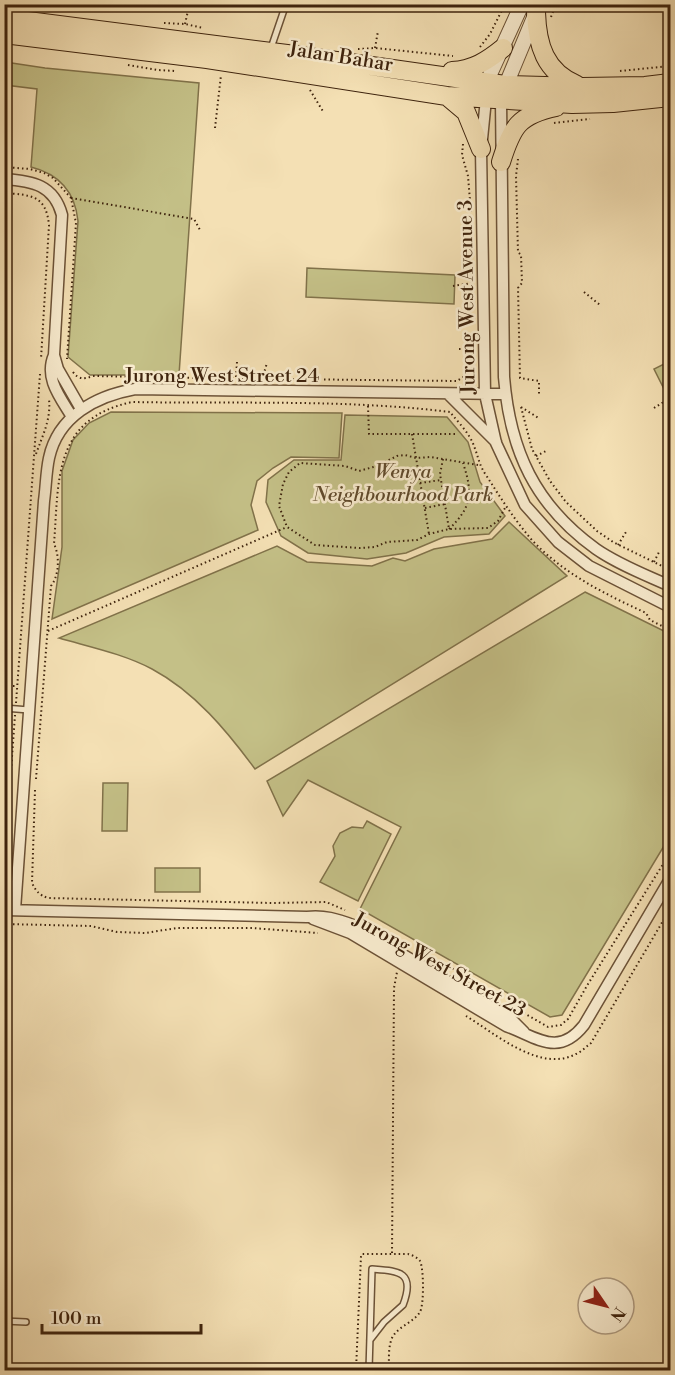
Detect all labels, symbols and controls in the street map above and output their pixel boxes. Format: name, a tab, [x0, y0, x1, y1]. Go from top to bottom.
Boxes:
street label: Jalan Bahar	[286, 37, 395, 78]
street label: Jurong West Avenue 3	[453, 200, 482, 395]
street label: Jurong West Street 24	[124, 364, 320, 389]
park label: Wenya Neighbourhood Park	[312, 460, 493, 508]
street label: Jurong West Street 23	[348, 907, 530, 1023]
north arrow	[576, 1276, 636, 1336]
scale bar	[42, 1297, 201, 1335]
text: N	[605, 1303, 629, 1325]
text: 100 m	[51, 1307, 102, 1330]

